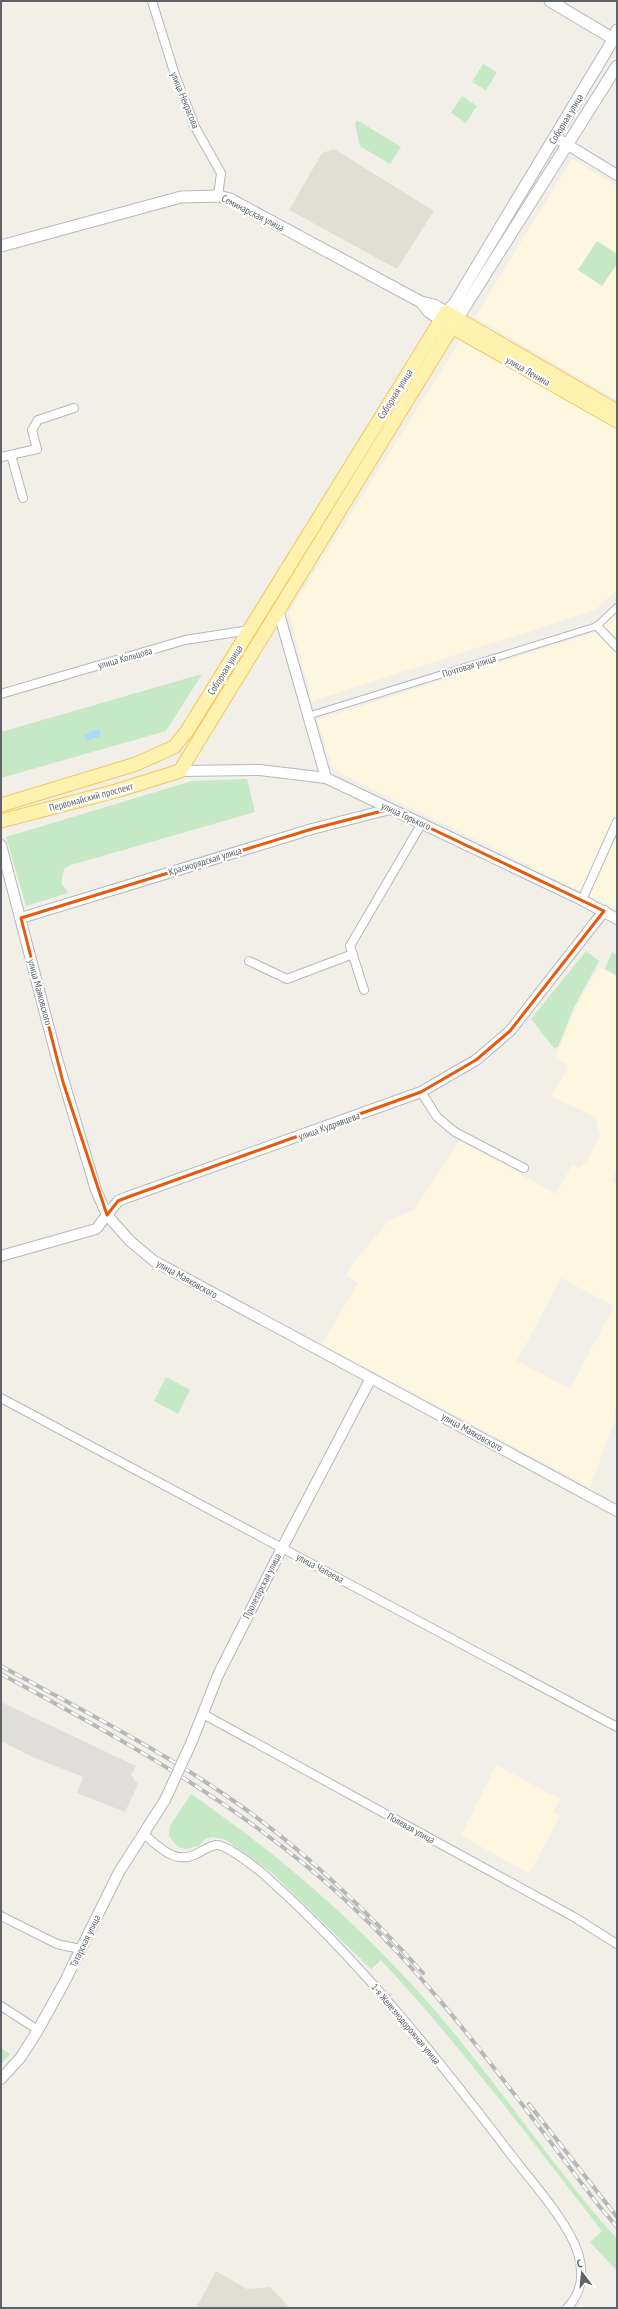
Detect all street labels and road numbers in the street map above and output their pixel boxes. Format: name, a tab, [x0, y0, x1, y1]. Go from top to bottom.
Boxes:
street label: улица Некрасова	[168, 70, 202, 130]
street label: Соборная улица	[546, 91, 586, 147]
street label: Семинарская улица	[219, 192, 287, 234]
street label: улица Ленина	[504, 353, 552, 389]
street label: Соборная улица	[375, 367, 415, 421]
street label: Соборная улица	[205, 643, 245, 697]
street label: улица Кольцова	[96, 644, 154, 672]
street label: Почтовая улица	[441, 652, 497, 680]
street label: Первомайский проспект	[48, 779, 135, 814]
street label: улица Горького	[379, 799, 433, 833]
street label: Краснорядская улица	[167, 844, 243, 878]
street label: улица Маяковского	[25, 958, 55, 1026]
street label: улица Кудрявцева	[297, 1109, 361, 1143]
street label: улица Маяковского	[154, 1257, 220, 1301]
street label: улица Маяковского	[439, 1410, 505, 1454]
street label: улица Чапаева	[294, 1550, 346, 1586]
street label: Пролетарская улица	[240, 1551, 284, 1621]
street label: Полевая улица	[385, 1810, 437, 1846]
street label: Татарская улица	[67, 1913, 103, 1969]
street label: 1-я Железнодорожная улица	[368, 1981, 444, 2067]

